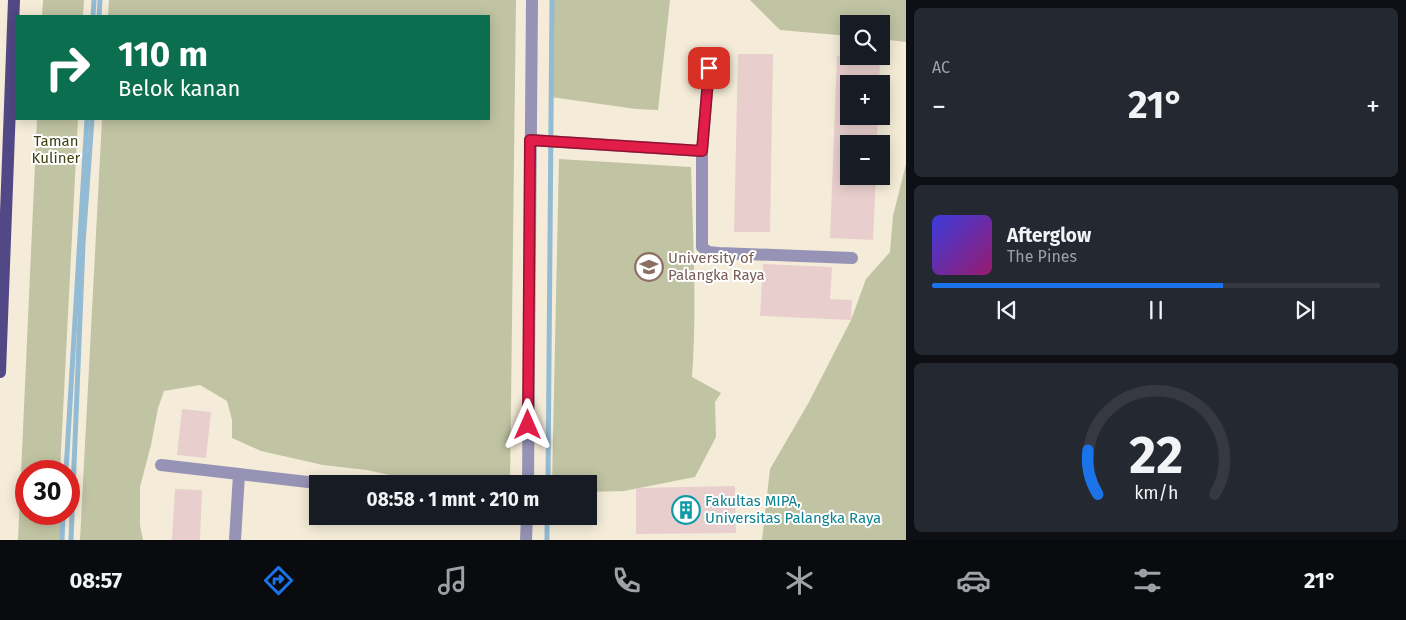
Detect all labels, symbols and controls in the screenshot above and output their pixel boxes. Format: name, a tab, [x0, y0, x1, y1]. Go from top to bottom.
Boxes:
map controls	[840, 15, 890, 185]
button: search	[840, 15, 890, 65]
text: 110 m	[118, 33, 208, 75]
icon: right	[35, 35, 100, 100]
pin	[688, 47, 730, 89]
icon: arrive	[695, 54, 723, 82]
text: AC	[932, 58, 950, 77]
text: Belok kanan	[118, 75, 240, 102]
button: +	[840, 75, 890, 125]
text: 21°	[1128, 82, 1184, 128]
text: −	[932, 90, 946, 123]
text: +	[1366, 90, 1380, 123]
park label: Taman Kuliner	[32, 132, 81, 167]
button: −	[840, 135, 890, 185]
text: Afterglow	[1007, 224, 1091, 247]
text: The Pines	[1007, 247, 1077, 266]
place label: University of Palangka Raya	[668, 249, 765, 284]
school or university icon: University of Palangka Raya	[634, 252, 664, 282]
icon: previous	[993, 296, 1021, 324]
icon: pause	[1142, 296, 1170, 324]
icon: next	[1291, 296, 1319, 324]
position arrow	[501, 398, 553, 450]
text: 22	[1129, 424, 1183, 487]
speed limit sign: 30	[15, 460, 80, 525]
text: km/h	[1134, 482, 1178, 504]
text: 08:58 · 1 mnt · 210 m	[367, 488, 539, 511]
place label: Fakultas MIPA, Universitas Palangka Raya	[705, 492, 881, 527]
building icon: Fakultas MIPA, Universitas Palangka Raya	[671, 495, 701, 525]
icon: directions	[261, 563, 296, 598]
icon: music	[435, 563, 470, 598]
icon: phone	[609, 563, 644, 598]
icon: climate	[782, 563, 817, 598]
icon: car	[956, 563, 991, 598]
icon: filters	[1130, 563, 1165, 598]
text: 08:57	[69, 567, 122, 594]
text: 21°	[1304, 567, 1336, 594]

